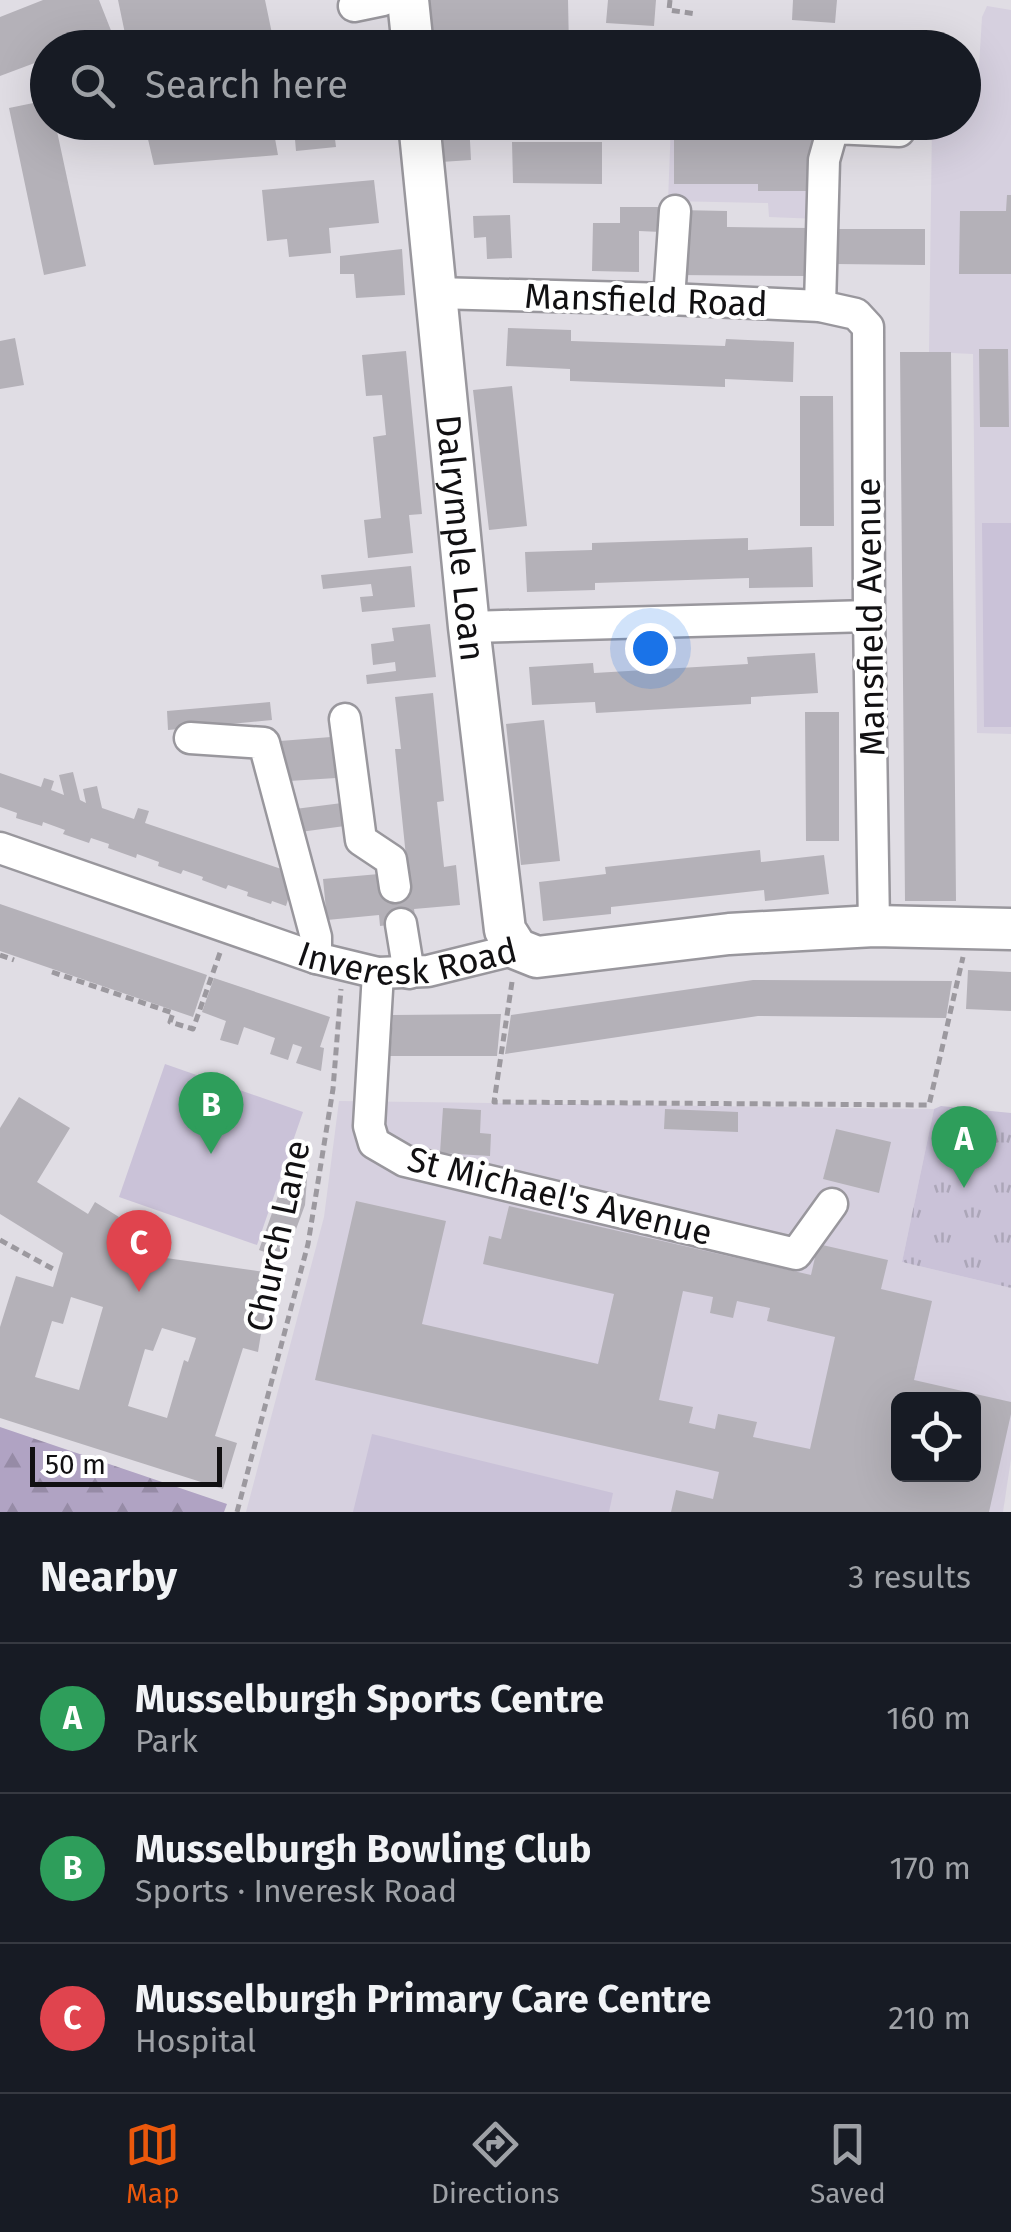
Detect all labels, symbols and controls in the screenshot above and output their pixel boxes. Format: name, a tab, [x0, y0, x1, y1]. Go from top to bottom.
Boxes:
search box	[30, 30, 981, 140]
icon: search	[65, 58, 120, 113]
text: Search here	[145, 62, 348, 108]
street label: Mansfield Road	[524, 275, 768, 325]
street label: Dalrymple Loan	[427, 413, 494, 663]
street label: Mansfield Avenue	[847, 477, 893, 757]
your location	[625, 623, 676, 674]
street label: Inveresk Road	[292, 929, 521, 994]
pin: B	[178, 1072, 244, 1154]
pin: A	[932, 1106, 996, 1188]
street label: Church Lane	[237, 1136, 319, 1336]
street label: St Michael's Avenue	[403, 1138, 717, 1254]
pin: C	[106, 1210, 172, 1292]
map controls	[891, 1392, 981, 1482]
button: locate	[891, 1392, 981, 1482]
scale bar	[30, 1442, 222, 1486]
text: 50 m	[45, 1448, 106, 1481]
text: Nearby	[40, 1552, 177, 1602]
text: 3 results	[848, 1558, 971, 1596]
text: Musselburgh Sports Centre	[135, 1676, 604, 1722]
text: A	[63, 1699, 82, 1737]
text: 160 m	[886, 1699, 971, 1737]
text: Park	[135, 1722, 198, 1760]
text: Musselburgh Bowling Club	[135, 1826, 592, 1872]
text: B	[63, 1849, 82, 1887]
text: 170 m	[890, 1849, 971, 1887]
text: Sports · Inveresk Road	[135, 1872, 457, 1910]
text: Musselburgh Primary Care Centre	[135, 1976, 711, 2022]
text: C	[63, 1999, 82, 2037]
text: 210 m	[888, 1999, 971, 2037]
text: Hospital	[135, 2022, 256, 2060]
tab: Map	[125, 2117, 180, 2210]
tab: Directions	[431, 2117, 559, 2210]
tab: Saved	[810, 2117, 886, 2210]

